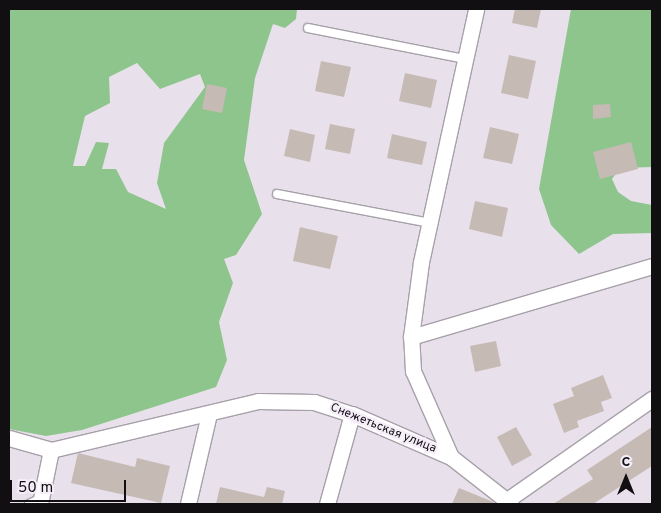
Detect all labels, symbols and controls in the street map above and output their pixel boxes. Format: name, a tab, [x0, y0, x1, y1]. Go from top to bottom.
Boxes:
street label: Снежетьская улица	[328, 401, 438, 457]
north arrow	[601, 453, 651, 503]
text: С	[622, 454, 630, 471]
scale bar	[12, 470, 129, 502]
text: 50 m	[18, 479, 53, 498]

